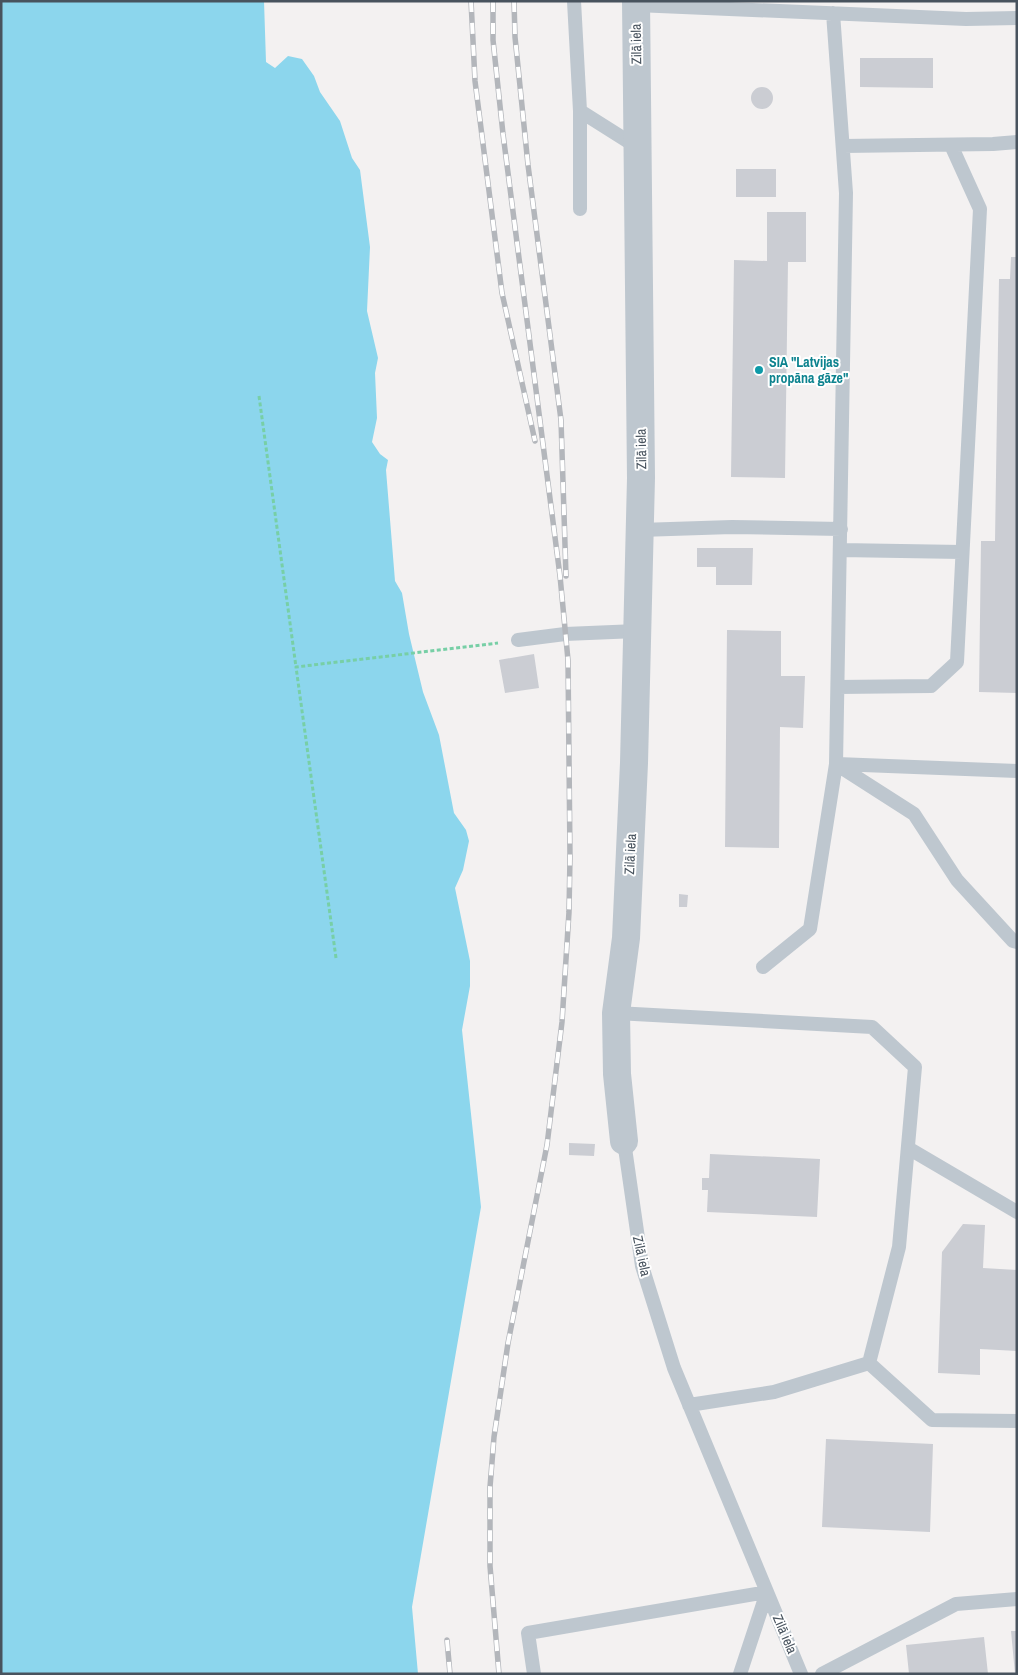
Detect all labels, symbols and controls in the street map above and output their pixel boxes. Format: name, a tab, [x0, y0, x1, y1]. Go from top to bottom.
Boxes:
street label: Zilā iela	[627, 23, 645, 65]
place label: SIA "Latvijas propāna gāze"	[769, 353, 848, 387]
marker: SIA "Latvijas propāna gāze"	[753, 364, 765, 376]
street label: Zilā iela	[632, 428, 650, 470]
street label: Zilā iela	[620, 833, 640, 875]
street label: Zilā iela	[629, 1234, 655, 1278]
street label: Zilā iela	[769, 1612, 802, 1657]

